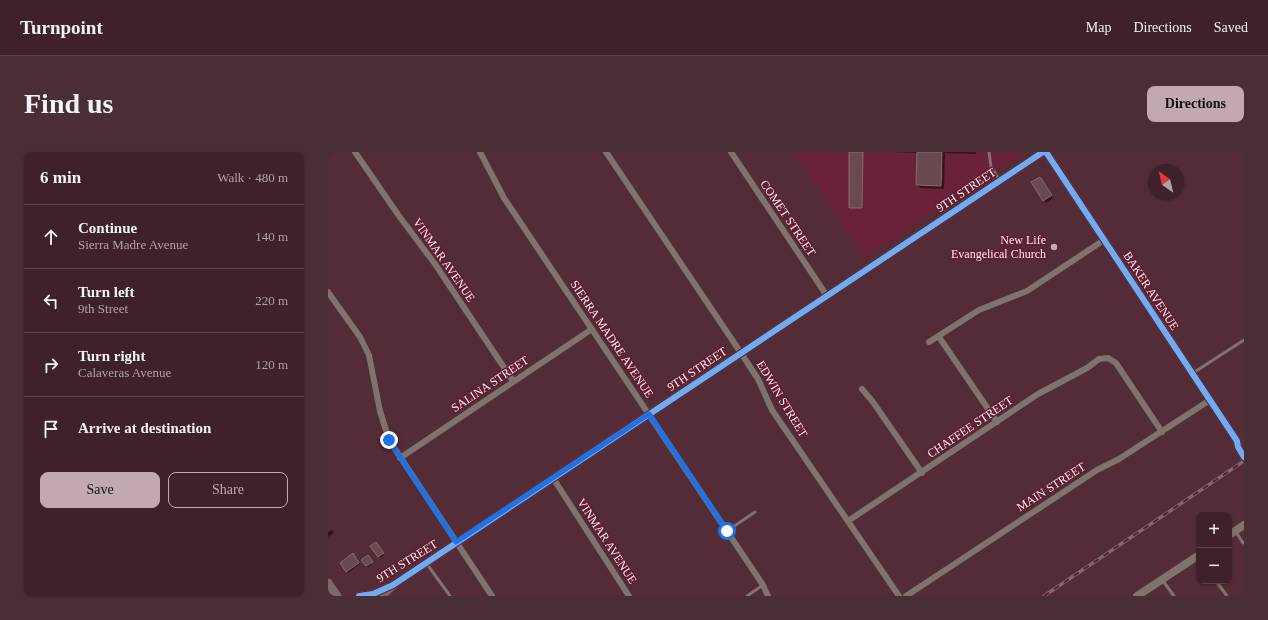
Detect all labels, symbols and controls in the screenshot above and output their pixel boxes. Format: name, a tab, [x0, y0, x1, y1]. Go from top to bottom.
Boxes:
text: Turnpoint	[20, 17, 103, 38]
text: Map	[1086, 20, 1111, 35]
text: Directions	[1133, 20, 1192, 35]
text: Saved	[1214, 20, 1248, 35]
button: Directions	[1147, 86, 1244, 122]
text: Find us	[24, 88, 114, 119]
north arrow	[1148, 164, 1184, 200]
street label: 9TH STREET	[933, 165, 999, 215]
text: 6 min	[40, 168, 81, 187]
text: Walk · 480 m	[217, 170, 288, 185]
street label: COMET STREET	[757, 177, 819, 259]
street label: VINMAR AVENUE	[410, 216, 478, 304]
text: Continue	[78, 220, 137, 236]
icon: ahead	[40, 226, 62, 248]
text: 140 m	[255, 229, 288, 244]
place label: New Life Evangelical Church	[951, 233, 1046, 261]
text: Sierra Madre Avenue	[78, 237, 188, 252]
marker: New Life Evangelical Church	[1049, 242, 1059, 252]
street label: BAKER AVENUE	[1120, 249, 1182, 333]
street label: SIERRA MADRE AVENUE	[567, 278, 657, 400]
text: Turn left	[78, 284, 135, 300]
icon: left	[40, 290, 62, 312]
text: 220 m	[255, 293, 288, 308]
text: 9th Street	[78, 301, 128, 316]
street label: 9TH STREET	[664, 344, 730, 394]
text: Turn right	[78, 348, 145, 364]
street label: SALINA STREET	[449, 353, 532, 415]
icon: right	[40, 354, 62, 376]
text: 120 m	[255, 357, 288, 372]
street label: EDWIN STREET	[754, 358, 811, 440]
text: Calaveras Avenue	[78, 365, 171, 380]
street label: CHAFFEE STREET	[924, 393, 1016, 461]
icon: arrive	[40, 418, 62, 440]
text: Arrive at destination	[78, 420, 211, 436]
route end	[380, 431, 398, 449]
street label: MAIN STREET	[1014, 459, 1088, 514]
button: Save	[40, 472, 160, 508]
button: Share	[168, 472, 288, 508]
street label: VINMAR AVENUE	[574, 496, 640, 586]
map controls	[1196, 512, 1232, 584]
button: +	[1196, 512, 1232, 548]
route start	[718, 522, 736, 540]
street label: 9TH STREET	[374, 536, 441, 585]
button: −	[1196, 548, 1232, 584]

